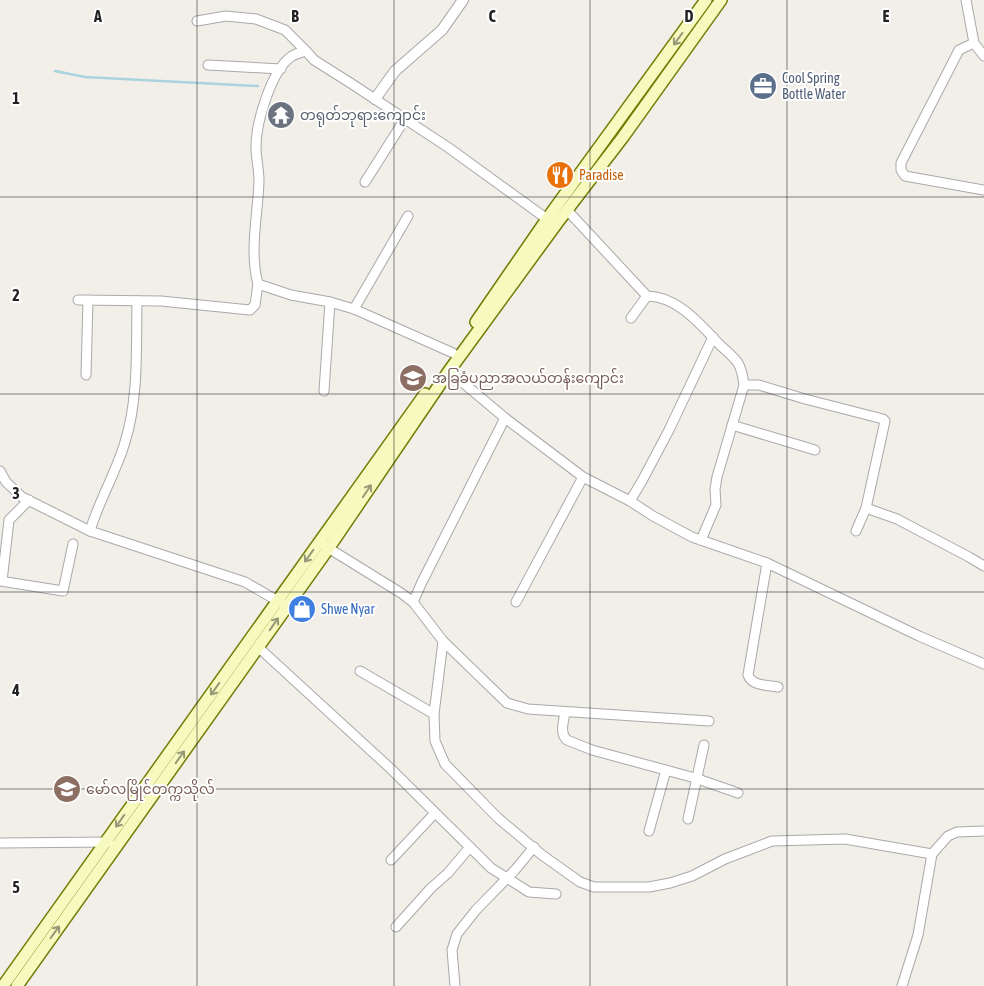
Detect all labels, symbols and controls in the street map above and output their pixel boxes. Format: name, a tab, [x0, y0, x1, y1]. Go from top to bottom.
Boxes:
text: A	[93, 7, 102, 25]
text: B	[291, 7, 299, 25]
text: C	[488, 7, 496, 25]
text: D	[685, 7, 694, 25]
text: E	[883, 7, 890, 25]
one-way arrow	[673, 32, 683, 46]
place label: Cool Spring Bottle Water	[782, 70, 847, 102]
office icon: Cool Spring Bottle Water	[748, 71, 778, 101]
text: 1	[12, 89, 20, 107]
temple icon: တရုတ်ဘုရားကျောင်း	[266, 100, 296, 130]
place label: တရုတ်ဘုရားကျောင်း	[300, 105, 426, 127]
restaurant icon: Paradise	[545, 160, 575, 190]
place label: Paradise	[579, 167, 624, 183]
text: 2	[12, 286, 20, 304]
school or university icon: အခြခံပညာအလယ်တန်းကျောင်း	[398, 363, 428, 393]
place label: အခြခံပညာအလယ်တန်းကျောင်း	[432, 368, 624, 390]
text: 3	[12, 484, 20, 502]
one-way arrow	[362, 485, 372, 499]
one-way arrow	[304, 549, 314, 563]
shop icon: Shwe Nyar	[287, 594, 317, 624]
place label: Shwe Nyar	[321, 601, 376, 617]
one-way arrow	[269, 617, 279, 631]
text: 4	[11, 681, 20, 699]
one-way arrow	[209, 682, 220, 695]
one-way arrow	[175, 750, 185, 764]
school or university icon: မော်လမြိုင်တက္ကသိုလ်	[52, 774, 82, 804]
place label: မော်လမြိုင်တက္ကသိုလ်	[86, 779, 215, 801]
one-way arrow	[115, 814, 125, 828]
text: 5	[12, 878, 20, 896]
one-way arrow	[50, 925, 60, 939]

